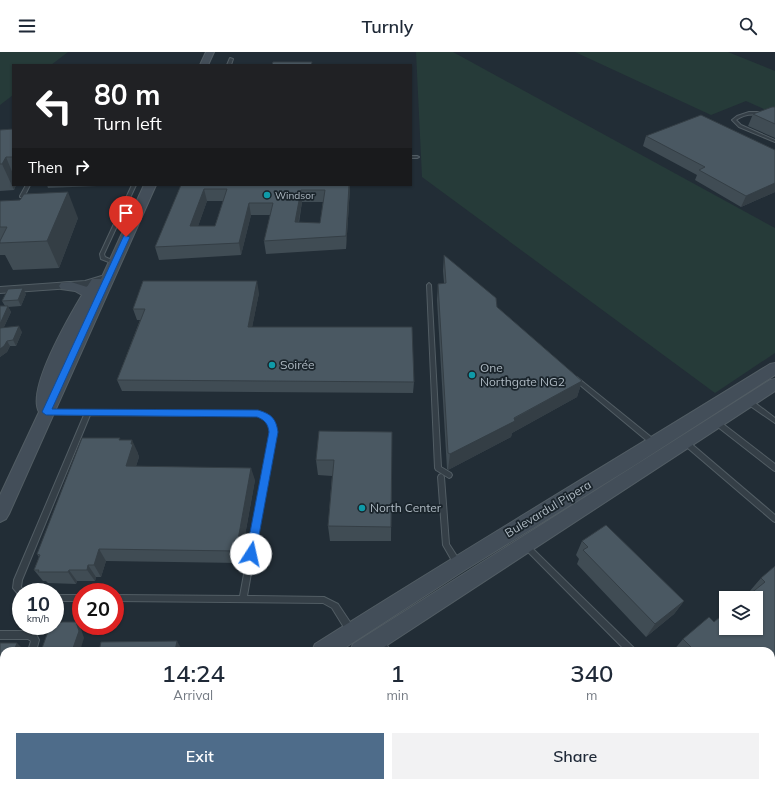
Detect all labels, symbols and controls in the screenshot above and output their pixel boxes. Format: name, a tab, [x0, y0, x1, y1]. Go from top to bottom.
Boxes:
icon: menu	[16, 15, 38, 37]
text: Turnly	[362, 15, 413, 38]
icon: search	[737, 15, 759, 37]
text: 80 m	[94, 77, 160, 112]
icon: left	[28, 80, 80, 132]
text: Turn left	[94, 112, 162, 135]
icon: right	[71, 156, 93, 178]
text: Then	[28, 158, 63, 177]
place label: Windsor	[275, 189, 315, 202]
marker: Windsor	[262, 190, 272, 200]
pin	[109, 196, 143, 237]
icon: arrive	[115, 202, 137, 224]
place label: Soirée	[280, 357, 315, 372]
marker: Soirée	[267, 360, 277, 370]
place label: One Northgate NG2	[480, 360, 565, 389]
marker: One Northgate NG2	[467, 370, 477, 380]
street label: Bulevardul Pipera	[502, 477, 594, 540]
place label: North Center	[370, 500, 442, 515]
marker: North Center	[357, 503, 367, 513]
position arrow	[230, 533, 272, 575]
speed limit sign: 20	[72, 583, 124, 635]
text: 10	[26, 591, 50, 616]
map controls	[719, 591, 763, 635]
button: layers	[719, 591, 763, 635]
text: km/h	[27, 612, 49, 625]
text: 14:24	[162, 658, 225, 688]
text: 1	[390, 658, 405, 688]
text: 340	[570, 658, 613, 688]
text: Arrival	[173, 687, 213, 703]
text: min	[386, 687, 409, 703]
text: m	[586, 687, 597, 703]
button: Exit	[16, 733, 384, 779]
button: Share	[392, 733, 759, 779]

